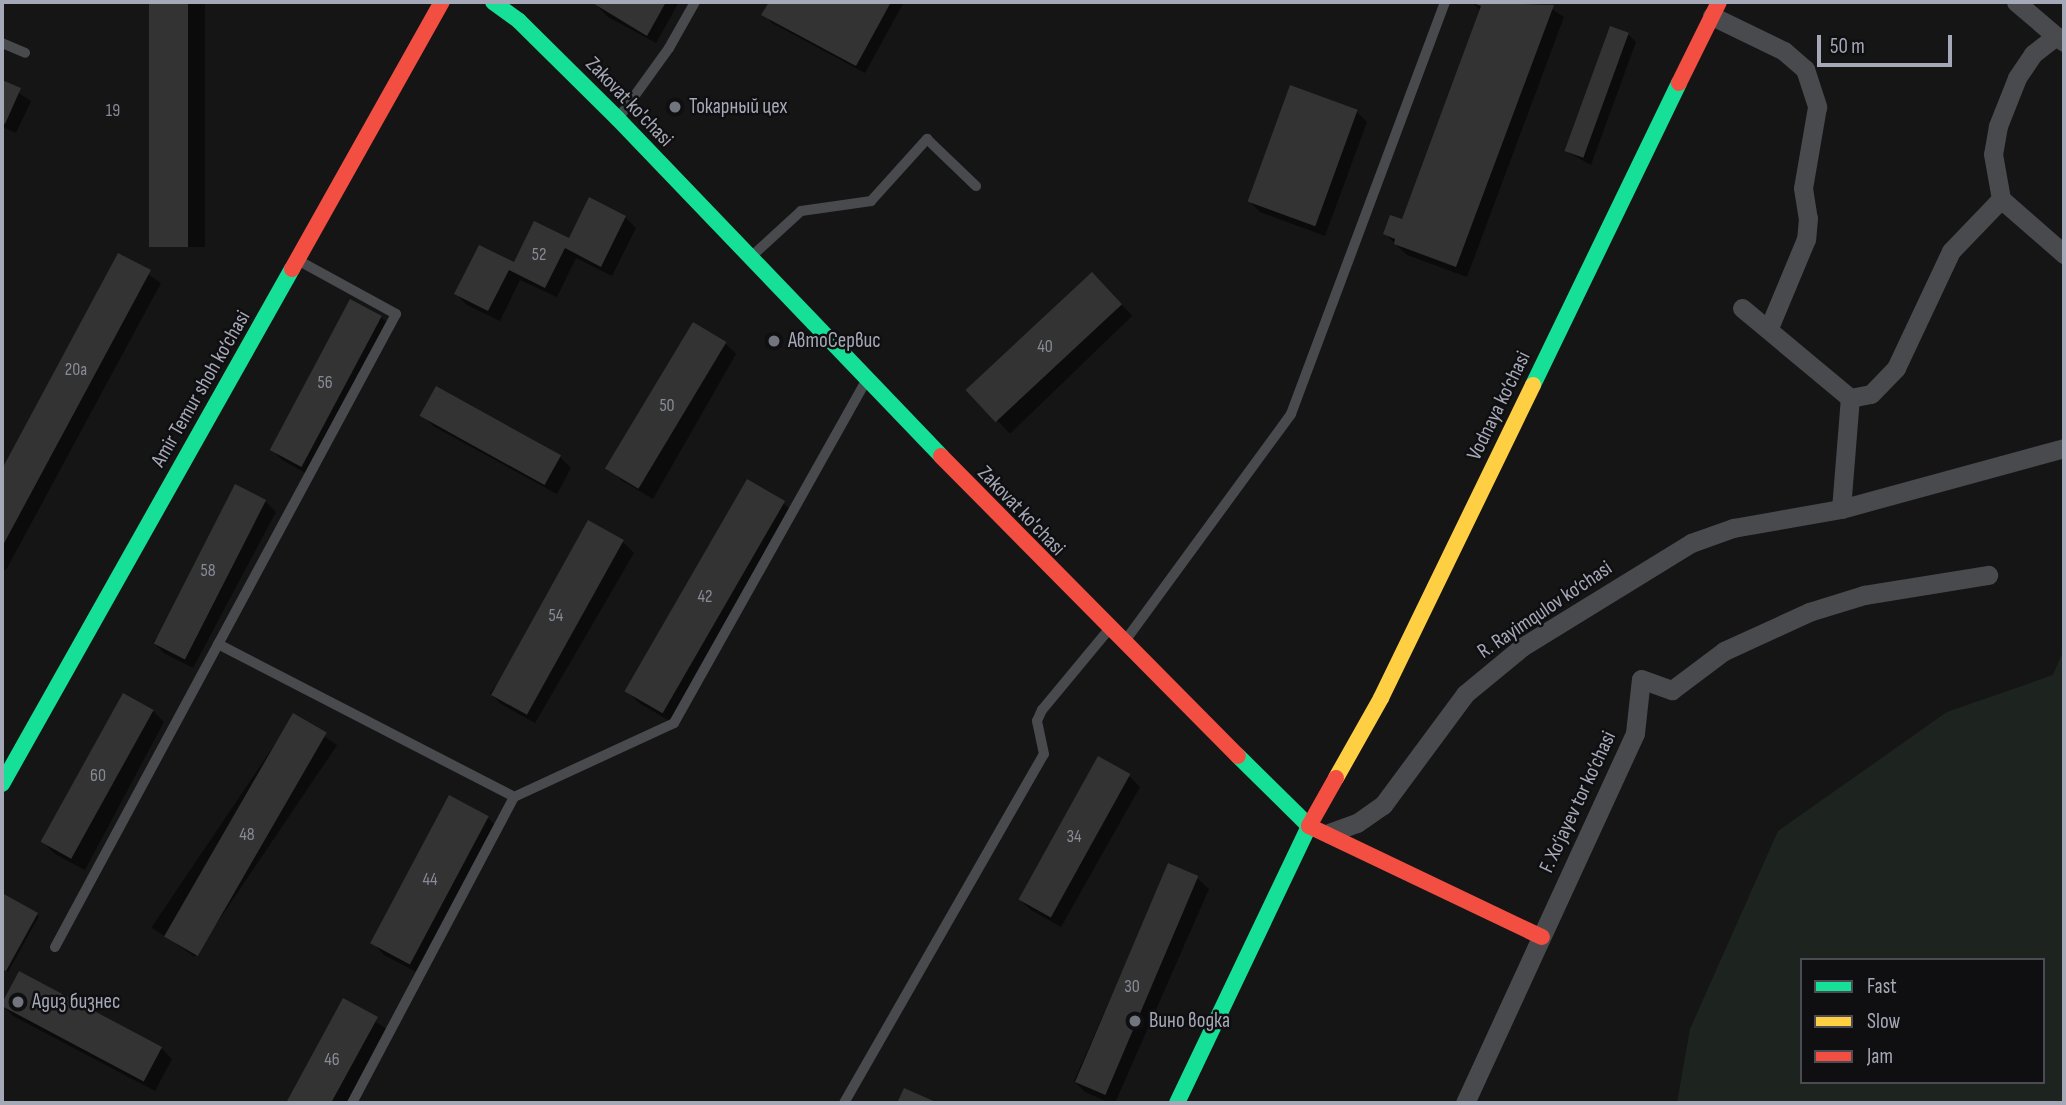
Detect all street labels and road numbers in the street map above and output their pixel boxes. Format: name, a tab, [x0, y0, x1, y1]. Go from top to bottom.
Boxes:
street label: Zakovat ko'chasi	[580, 52, 678, 152]
street label: Amir Temur shoh ko‘chasi	[146, 306, 256, 472]
street label: Vodnaya ko‘chasi	[1462, 347, 1536, 465]
street label: Zakovat ko'chasi	[972, 461, 1070, 561]
street label: R. Rayimqulov ko‘chasi	[1473, 556, 1617, 664]
street label: F. Xo‘jayev tor ko‘chasi	[1534, 727, 1622, 877]

